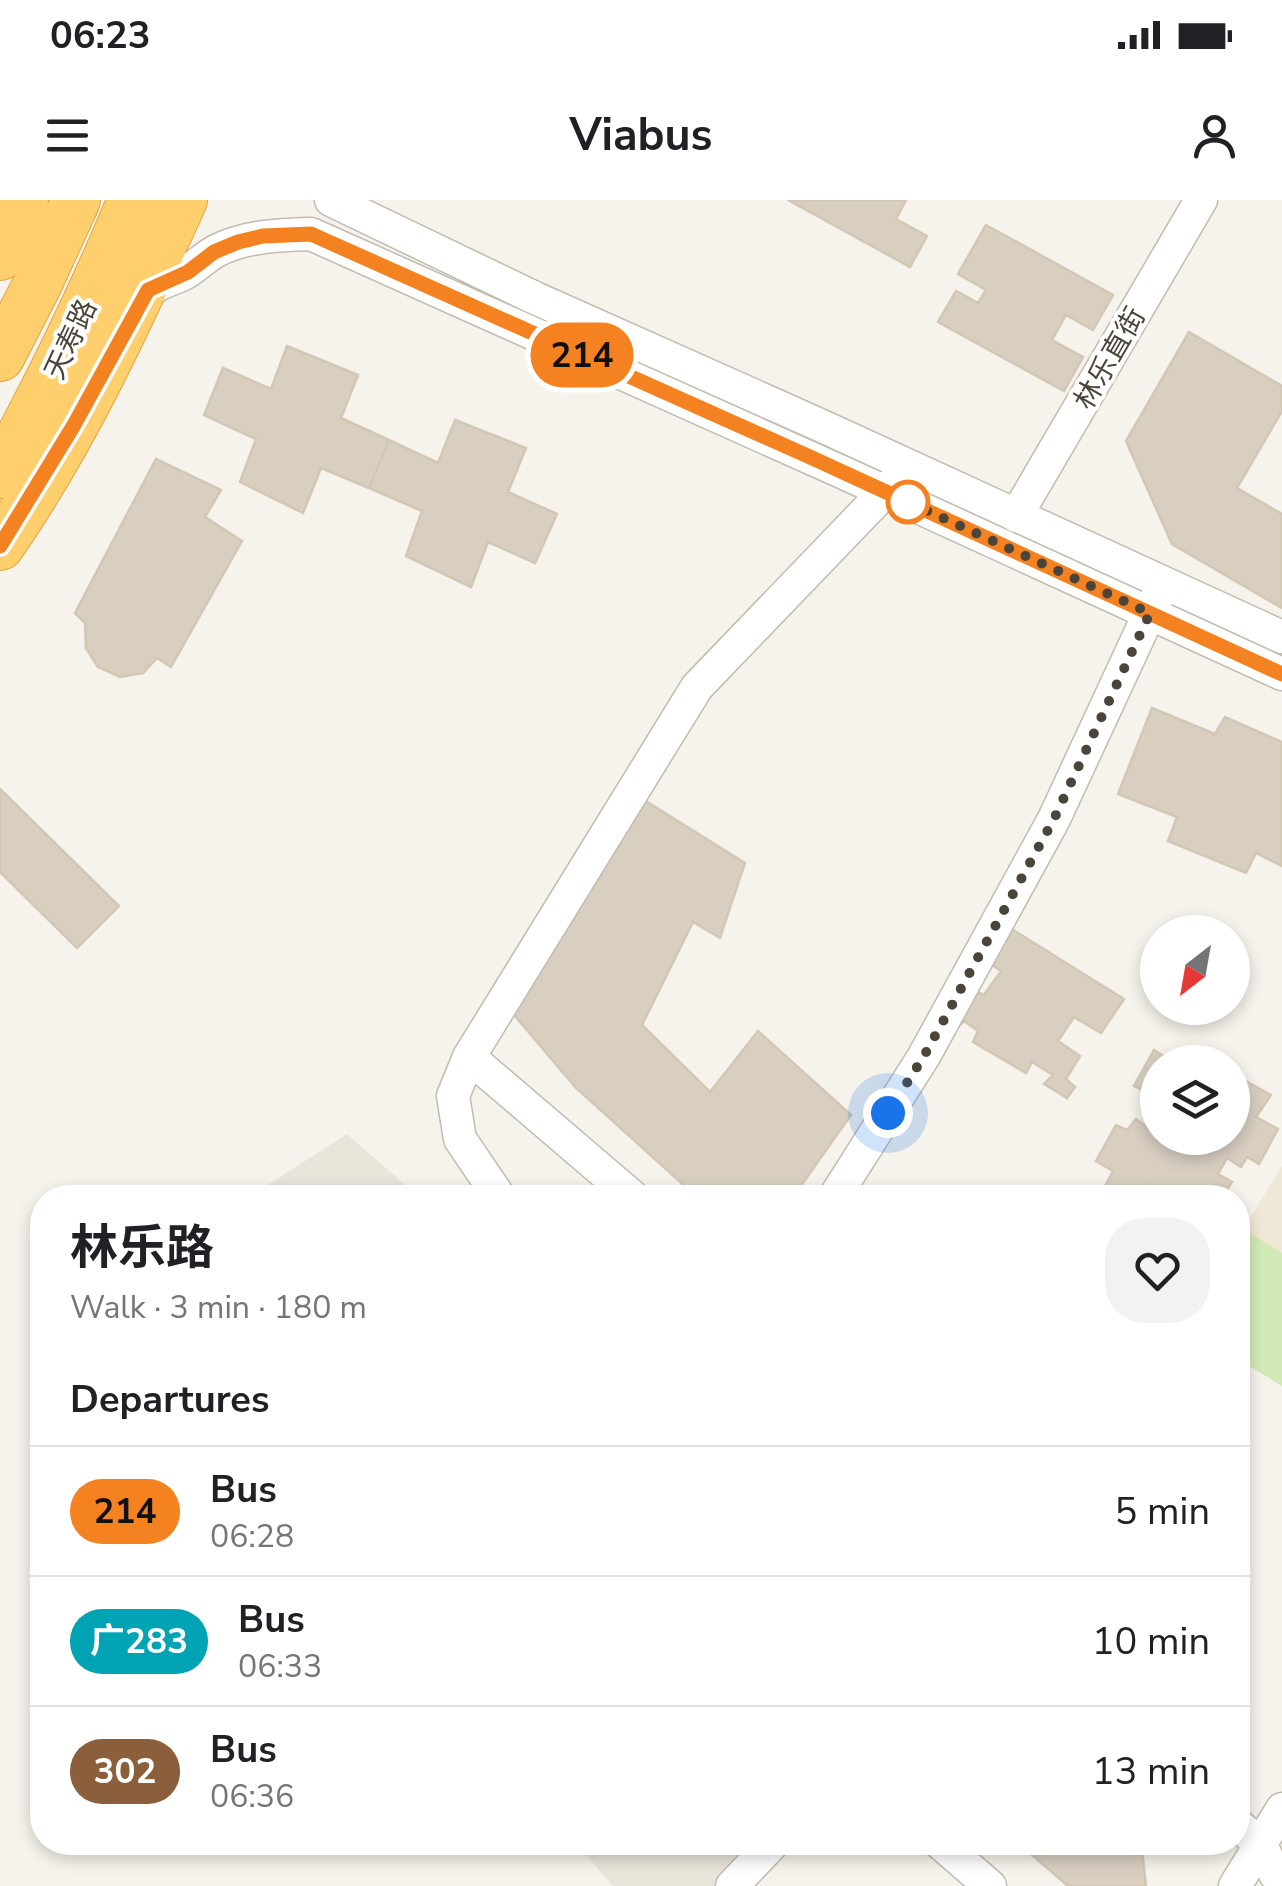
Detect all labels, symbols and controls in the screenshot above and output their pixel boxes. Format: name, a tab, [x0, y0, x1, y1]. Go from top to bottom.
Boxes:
text: 06:23	[50, 10, 151, 61]
text: Viabus	[569, 105, 713, 166]
icon: menu	[40, 108, 95, 163]
icon: person	[1187, 108, 1242, 163]
street label: 天寿路	[36, 293, 106, 386]
street label: 林乐直街	[1065, 300, 1154, 417]
line badge: 214	[524, 322, 640, 388]
text: 214	[550, 332, 614, 379]
unlabelled marker	[887, 481, 929, 523]
north arrow	[1140, 915, 1250, 1025]
map controls	[1140, 915, 1250, 1155]
button: layers	[1140, 1045, 1250, 1155]
your location	[863, 1088, 913, 1138]
text: 林乐路	[70, 1215, 214, 1281]
button: heart	[1105, 1218, 1210, 1323]
text: Walk · 3 min · 180 m	[70, 1286, 367, 1329]
text: Departures	[70, 1374, 269, 1425]
text: Bus	[210, 1464, 277, 1515]
text: 5 min	[1115, 1486, 1210, 1537]
text: 214	[93, 1488, 157, 1535]
text: 06:28	[210, 1515, 294, 1558]
text: Bus	[238, 1594, 305, 1645]
text: 10 min	[1092, 1616, 1210, 1667]
text: 广283	[90, 1618, 188, 1665]
text: 06:33	[238, 1645, 322, 1688]
text: Bus	[210, 1724, 277, 1775]
text: 13 min	[1092, 1746, 1210, 1797]
text: 302	[93, 1748, 157, 1795]
text: 06:36	[210, 1775, 294, 1818]

